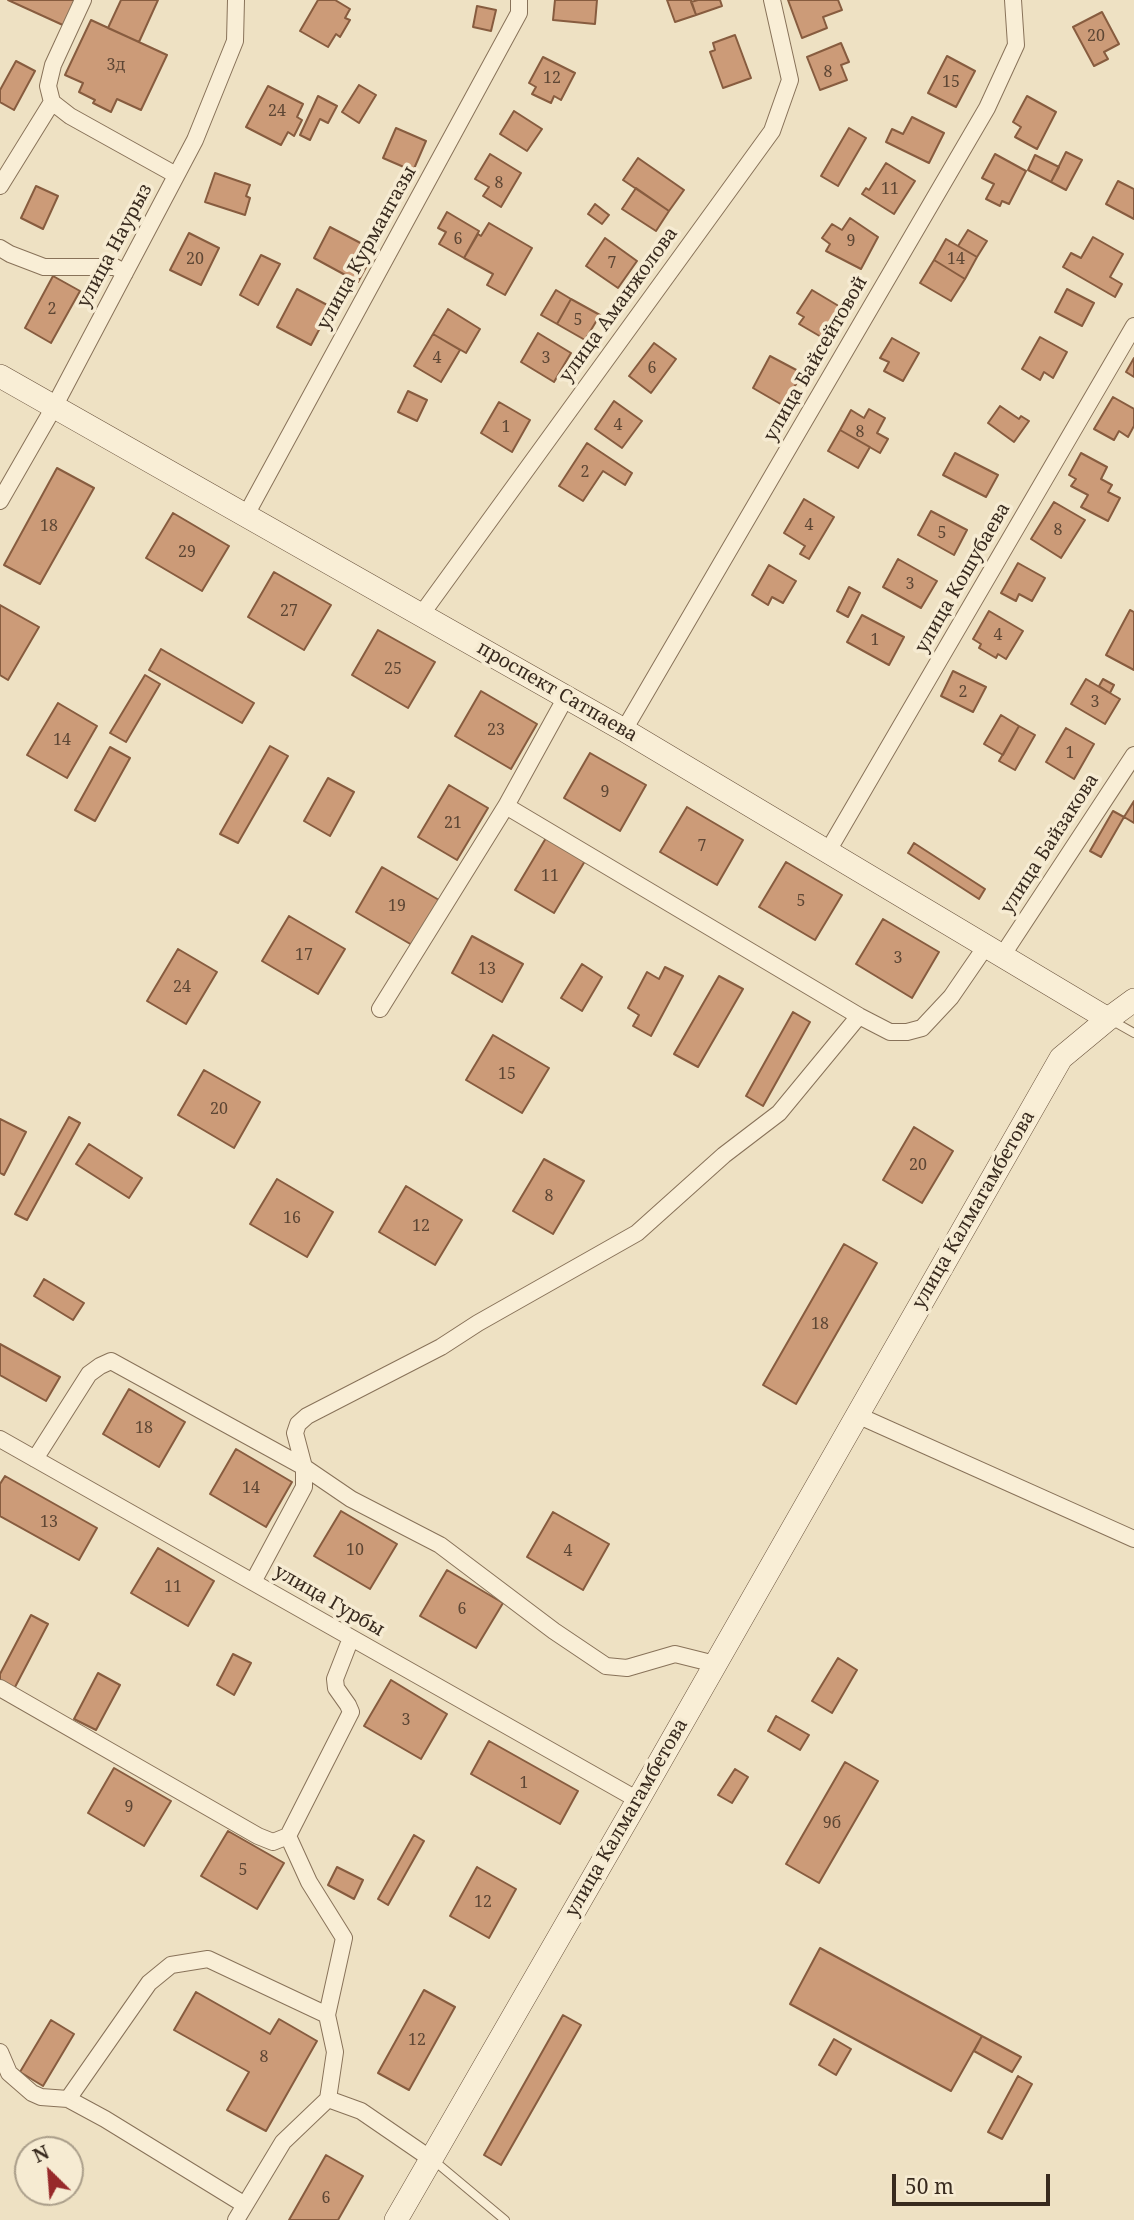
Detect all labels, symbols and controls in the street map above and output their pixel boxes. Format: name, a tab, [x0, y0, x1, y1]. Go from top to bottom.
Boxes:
house number: 20	[1087, 26, 1105, 46]
house number: 3д	[107, 55, 125, 75]
house number: 8	[824, 62, 832, 82]
house number: 12	[543, 68, 561, 88]
house number: 15	[942, 72, 960, 92]
house number: 24	[268, 101, 286, 121]
street label: улица Курмангазы	[313, 162, 421, 334]
house number: 8	[495, 173, 503, 193]
house number: 11	[881, 179, 899, 199]
street label: улица Наурыз	[73, 180, 157, 312]
street label: улица Аманжолова	[555, 223, 683, 387]
house number: 6	[454, 229, 462, 249]
house number: 9	[847, 231, 855, 251]
house number: 20	[186, 249, 204, 269]
house number: 14	[947, 249, 965, 269]
house number: 7	[608, 253, 616, 273]
street label: улица Байсейтовой	[759, 272, 873, 446]
house number: 2	[48, 299, 56, 319]
house number: 5	[574, 310, 582, 330]
house number: 4	[433, 348, 441, 368]
house number: 3	[542, 348, 550, 368]
house number: 6	[648, 358, 656, 378]
house number: 4	[614, 415, 622, 435]
house number: 1	[502, 417, 510, 437]
house number: 8	[856, 422, 864, 442]
house number: 2	[581, 462, 589, 482]
street label: улица Кошубаева	[911, 499, 1015, 657]
house number: 4	[805, 515, 813, 535]
house number: 18	[40, 516, 58, 536]
house number: 8	[1054, 520, 1062, 540]
house number: 5	[938, 523, 946, 543]
house number: 29	[178, 542, 196, 562]
house number: 3	[906, 574, 914, 594]
house number: 27	[280, 601, 298, 621]
house number: 4	[994, 625, 1002, 645]
house number: 1	[871, 630, 879, 650]
street label: проспект Сатпаева	[473, 637, 641, 747]
house number: 25	[384, 659, 402, 679]
house number: 2	[959, 682, 967, 702]
house number: 3	[1091, 692, 1099, 712]
house number: 23	[487, 720, 505, 740]
house number: 14	[53, 730, 71, 750]
house number: 1	[1066, 743, 1074, 763]
street label: улица Байзакова	[996, 770, 1104, 918]
house number: 9	[601, 782, 609, 802]
house number: 21	[444, 813, 462, 833]
house number: 7	[698, 836, 706, 856]
house number: 11	[541, 866, 559, 886]
house number: 5	[797, 891, 805, 911]
house number: 19	[388, 896, 406, 916]
house number: 17	[295, 945, 313, 965]
house number: 3	[894, 948, 902, 968]
house number: 13	[478, 959, 496, 979]
house number: 24	[173, 977, 191, 997]
house number: 15	[498, 1064, 516, 1084]
house number: 20	[210, 1099, 228, 1119]
street label: улица Калмагамбетова	[908, 1107, 1040, 1313]
house number: 20	[909, 1155, 927, 1175]
house number: 8	[545, 1186, 553, 1206]
house number: 16	[283, 1208, 301, 1228]
house number: 12	[412, 1216, 430, 1236]
house number: 18	[811, 1314, 829, 1334]
house number: 18	[135, 1418, 153, 1438]
house number: 14	[242, 1478, 260, 1498]
house number: 13	[40, 1512, 58, 1532]
house number: 10	[346, 1540, 364, 1560]
house number: 4	[564, 1541, 572, 1561]
street label: улица Гурбы	[270, 1560, 388, 1642]
house number: 11	[164, 1577, 182, 1597]
house number: 6	[458, 1599, 466, 1619]
house number: 3	[402, 1710, 410, 1730]
street label: улица Калмагамбетова	[561, 1715, 693, 1921]
house number: 1	[520, 1773, 528, 1793]
house number: 9	[125, 1797, 133, 1817]
house number: 9б	[823, 1813, 841, 1833]
house number: 5	[239, 1860, 247, 1880]
house number: 12	[474, 1892, 492, 1912]
house number: 12	[408, 2030, 426, 2050]
house number: 8	[260, 2047, 268, 2067]
north arrow	[14, 2136, 84, 2206]
text: N	[29, 2139, 53, 2169]
scale bar	[896, 2160, 1054, 2204]
text: 50 m	[905, 2172, 954, 2200]
house number: 6	[322, 2188, 330, 2208]

